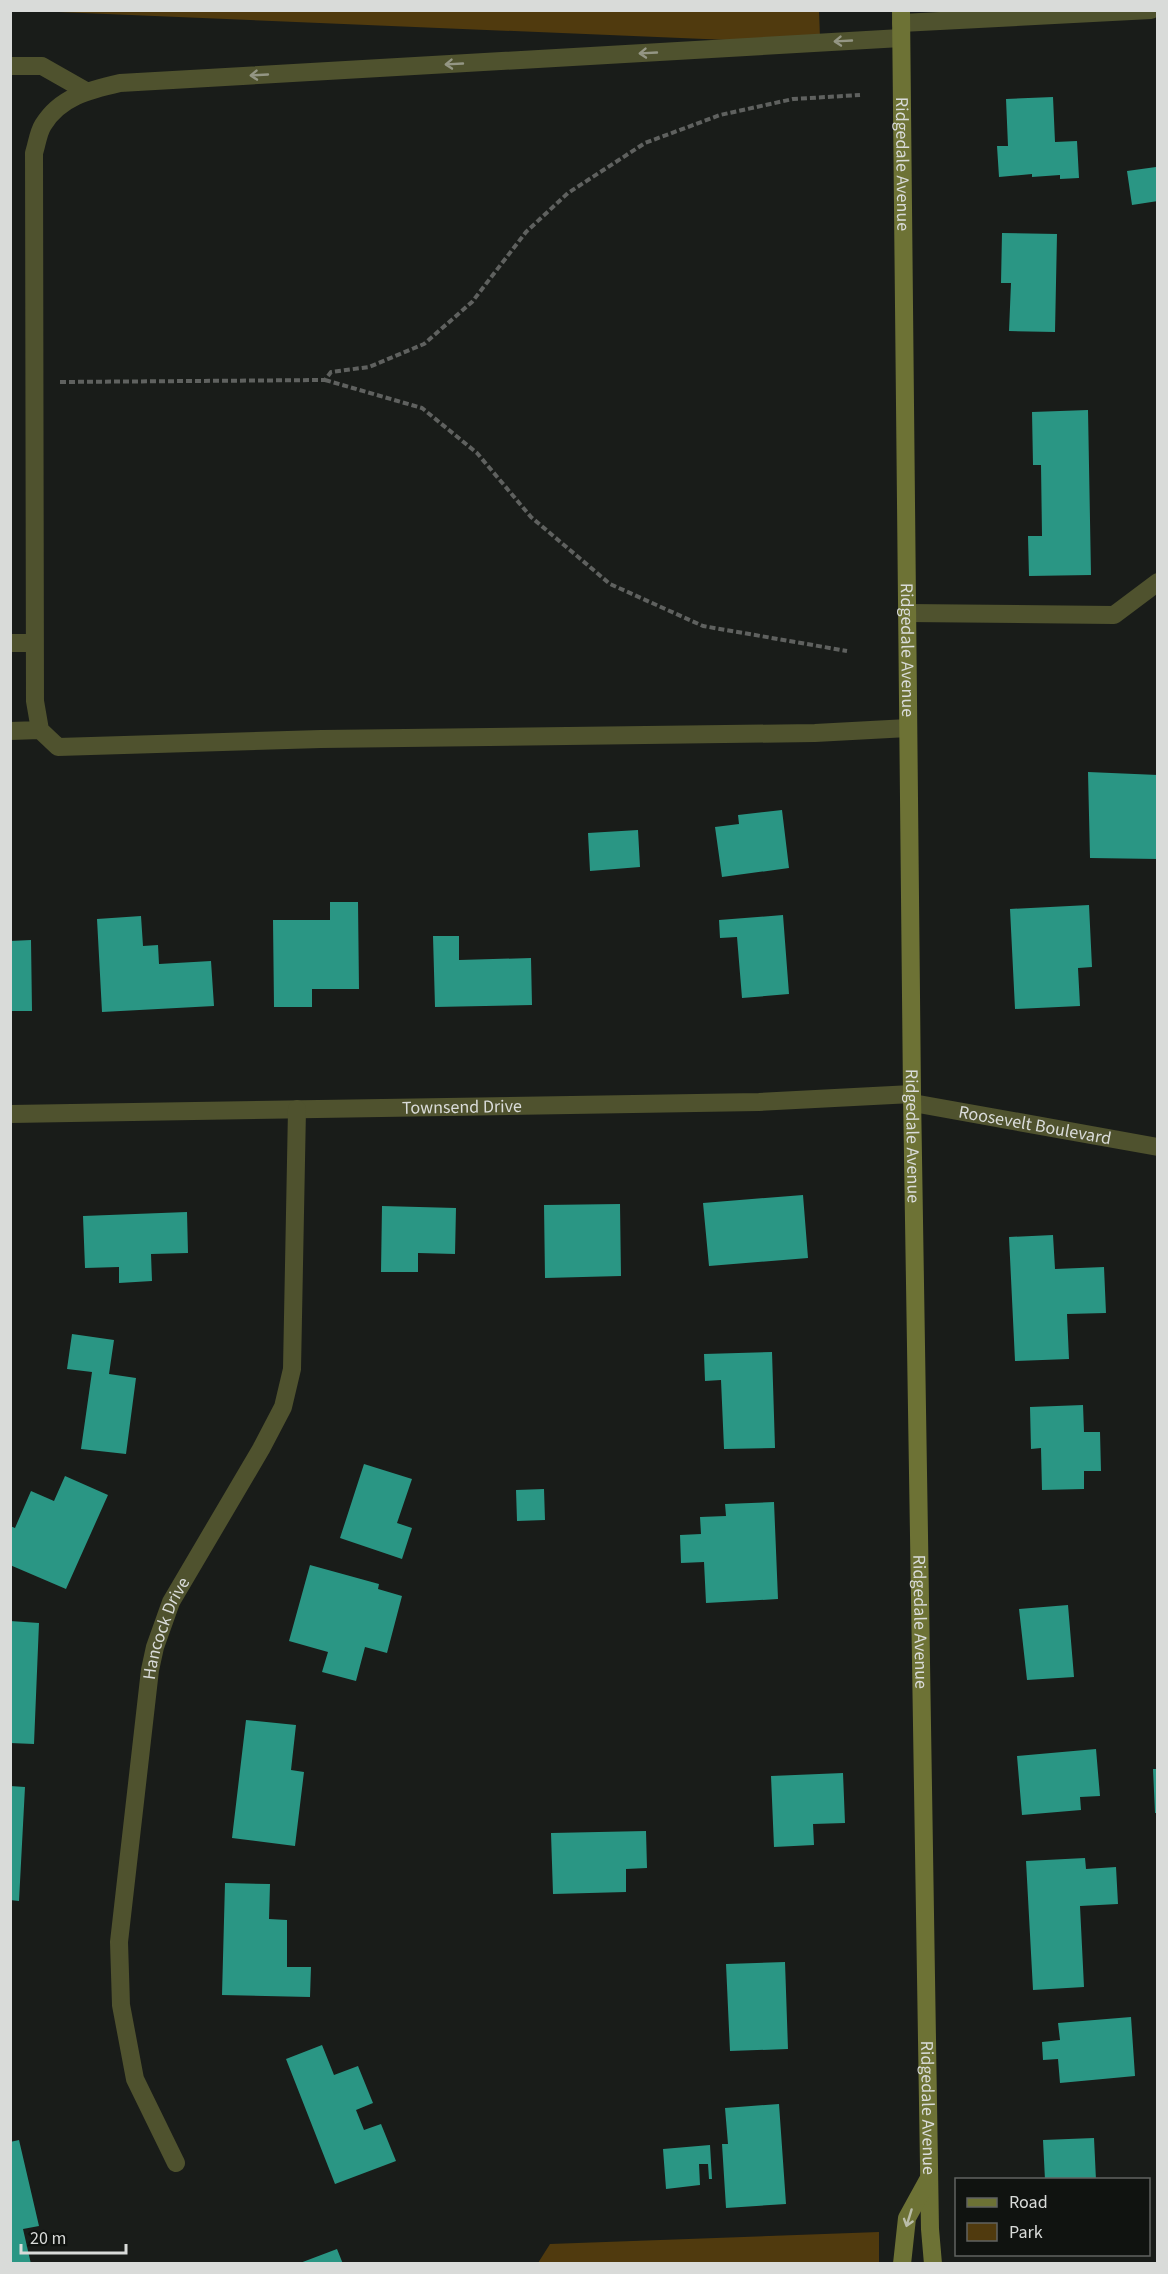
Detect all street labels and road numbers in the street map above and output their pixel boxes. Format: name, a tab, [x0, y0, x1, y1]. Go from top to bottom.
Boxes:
street label: Ridgedale Avenue	[889, 97, 916, 231]
street label: Ridgedale Avenue	[894, 583, 921, 717]
street label: Ridgedale Avenue	[899, 1069, 926, 1203]
street label: Townsend Drive	[402, 1093, 522, 1120]
street label: Roosevelt Boulevard	[957, 1099, 1113, 1151]
street label: Ridgedale Avenue	[907, 1555, 934, 1689]
street label: Hancock Drive	[136, 1572, 196, 1681]
street label: Ridgedale Avenue	[915, 2041, 942, 2175]

